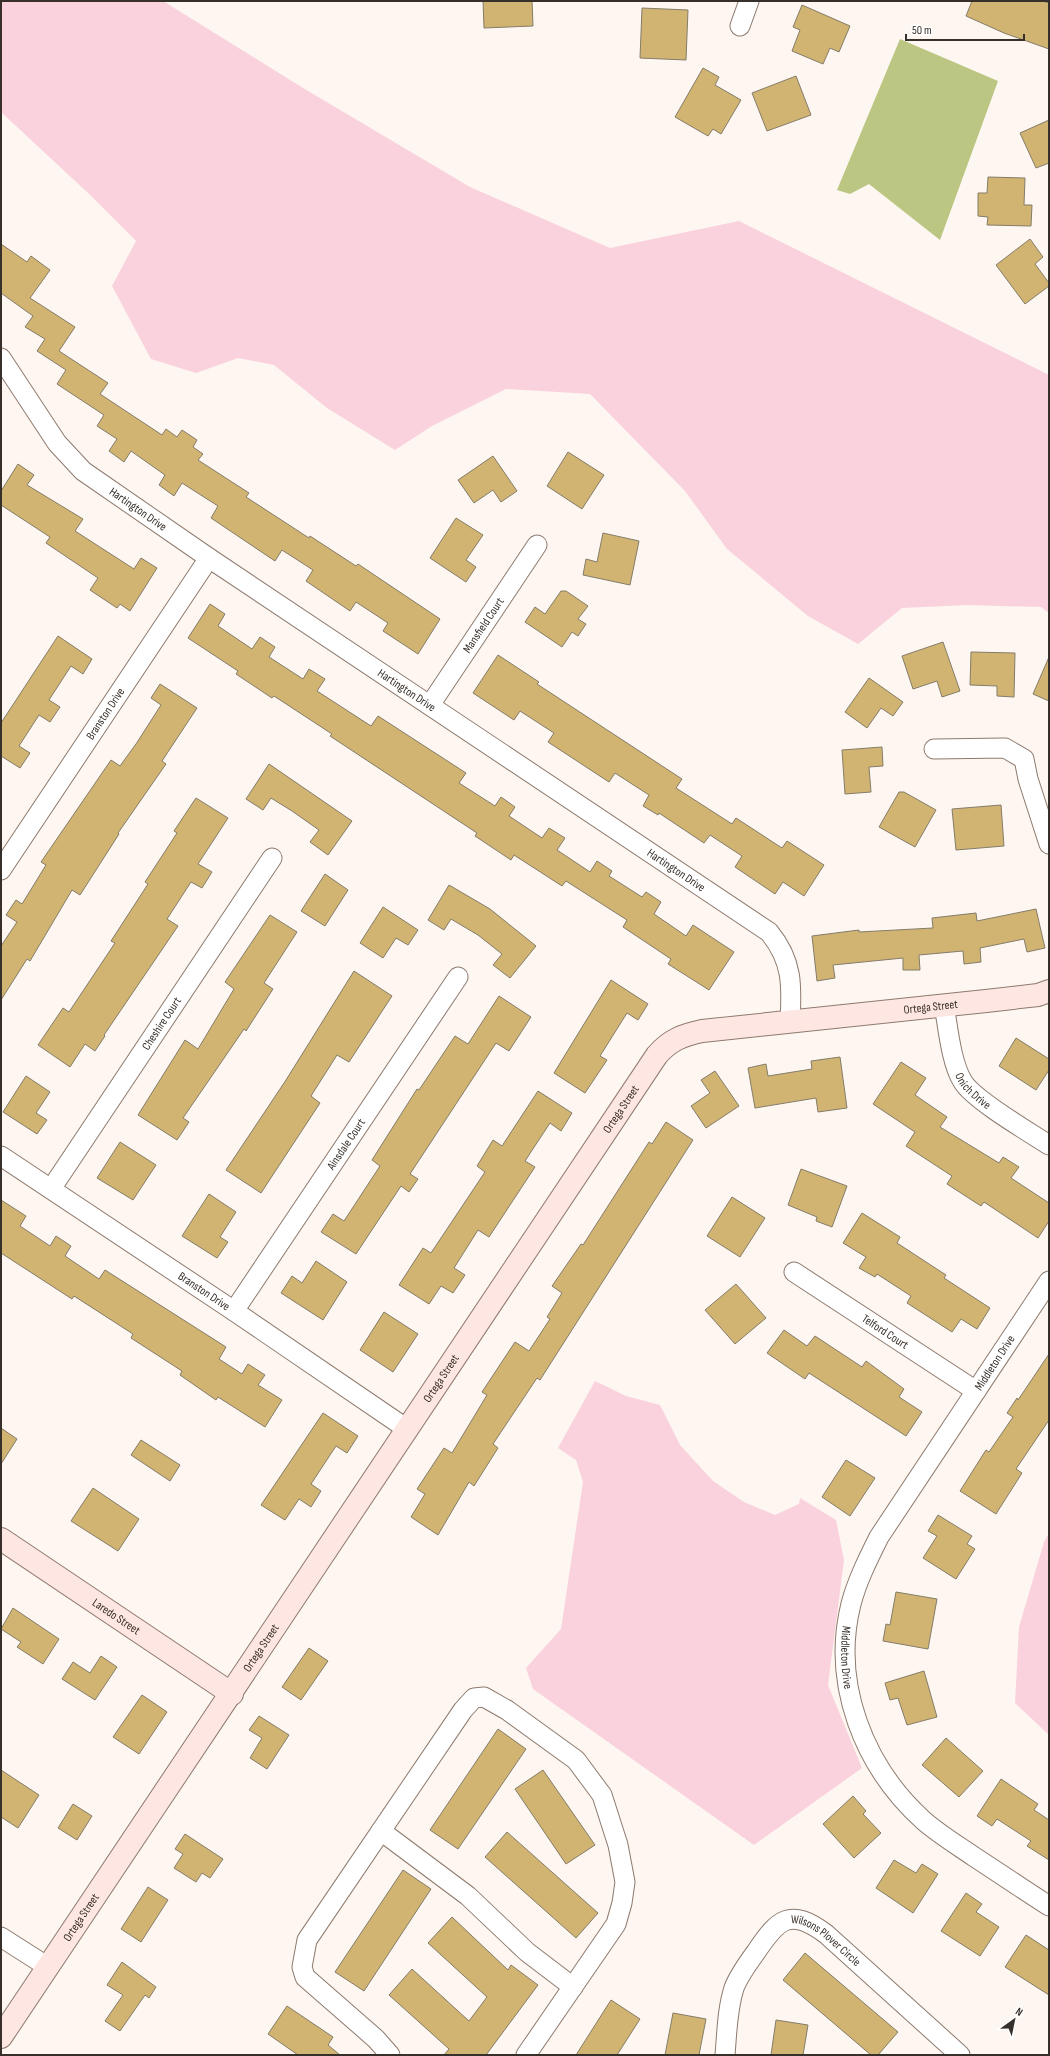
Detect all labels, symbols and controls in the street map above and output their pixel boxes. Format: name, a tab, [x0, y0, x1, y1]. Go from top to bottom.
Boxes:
scale bar	[906, 16, 1024, 42]
text: 50 m	[912, 23, 932, 38]
street label: Hartington Drive	[106, 484, 170, 534]
street label: Mansfield Court	[459, 594, 507, 656]
street label: Hartington Drive	[375, 665, 439, 715]
street label: Branston Drive	[83, 685, 128, 742]
street label: Hartington Drive	[644, 845, 708, 895]
street label: Cheshire Court	[138, 994, 185, 1053]
street label: Ortega Street	[903, 996, 959, 1017]
street label: Onich Drive	[952, 1070, 994, 1112]
street label: Ortega Street	[600, 1082, 642, 1136]
street label: Ainsdale Court	[323, 1115, 369, 1173]
street label: Branston Drive	[175, 1268, 233, 1314]
street label: Telford Court	[859, 1311, 912, 1352]
street label: Middleton Drive	[972, 1332, 1019, 1393]
street label: Ortega Street	[420, 1351, 462, 1405]
street label: Laredo Street	[90, 1595, 143, 1638]
street label: Ortega Street	[240, 1621, 283, 1675]
street label: Middleton Drive	[838, 1625, 856, 1690]
street label: Ortega Street	[60, 1890, 103, 1944]
street label: Wilsons Plover Circle	[791, 1911, 864, 1969]
north arrow	[994, 2000, 1034, 2040]
text: N	[1013, 2005, 1025, 2019]

